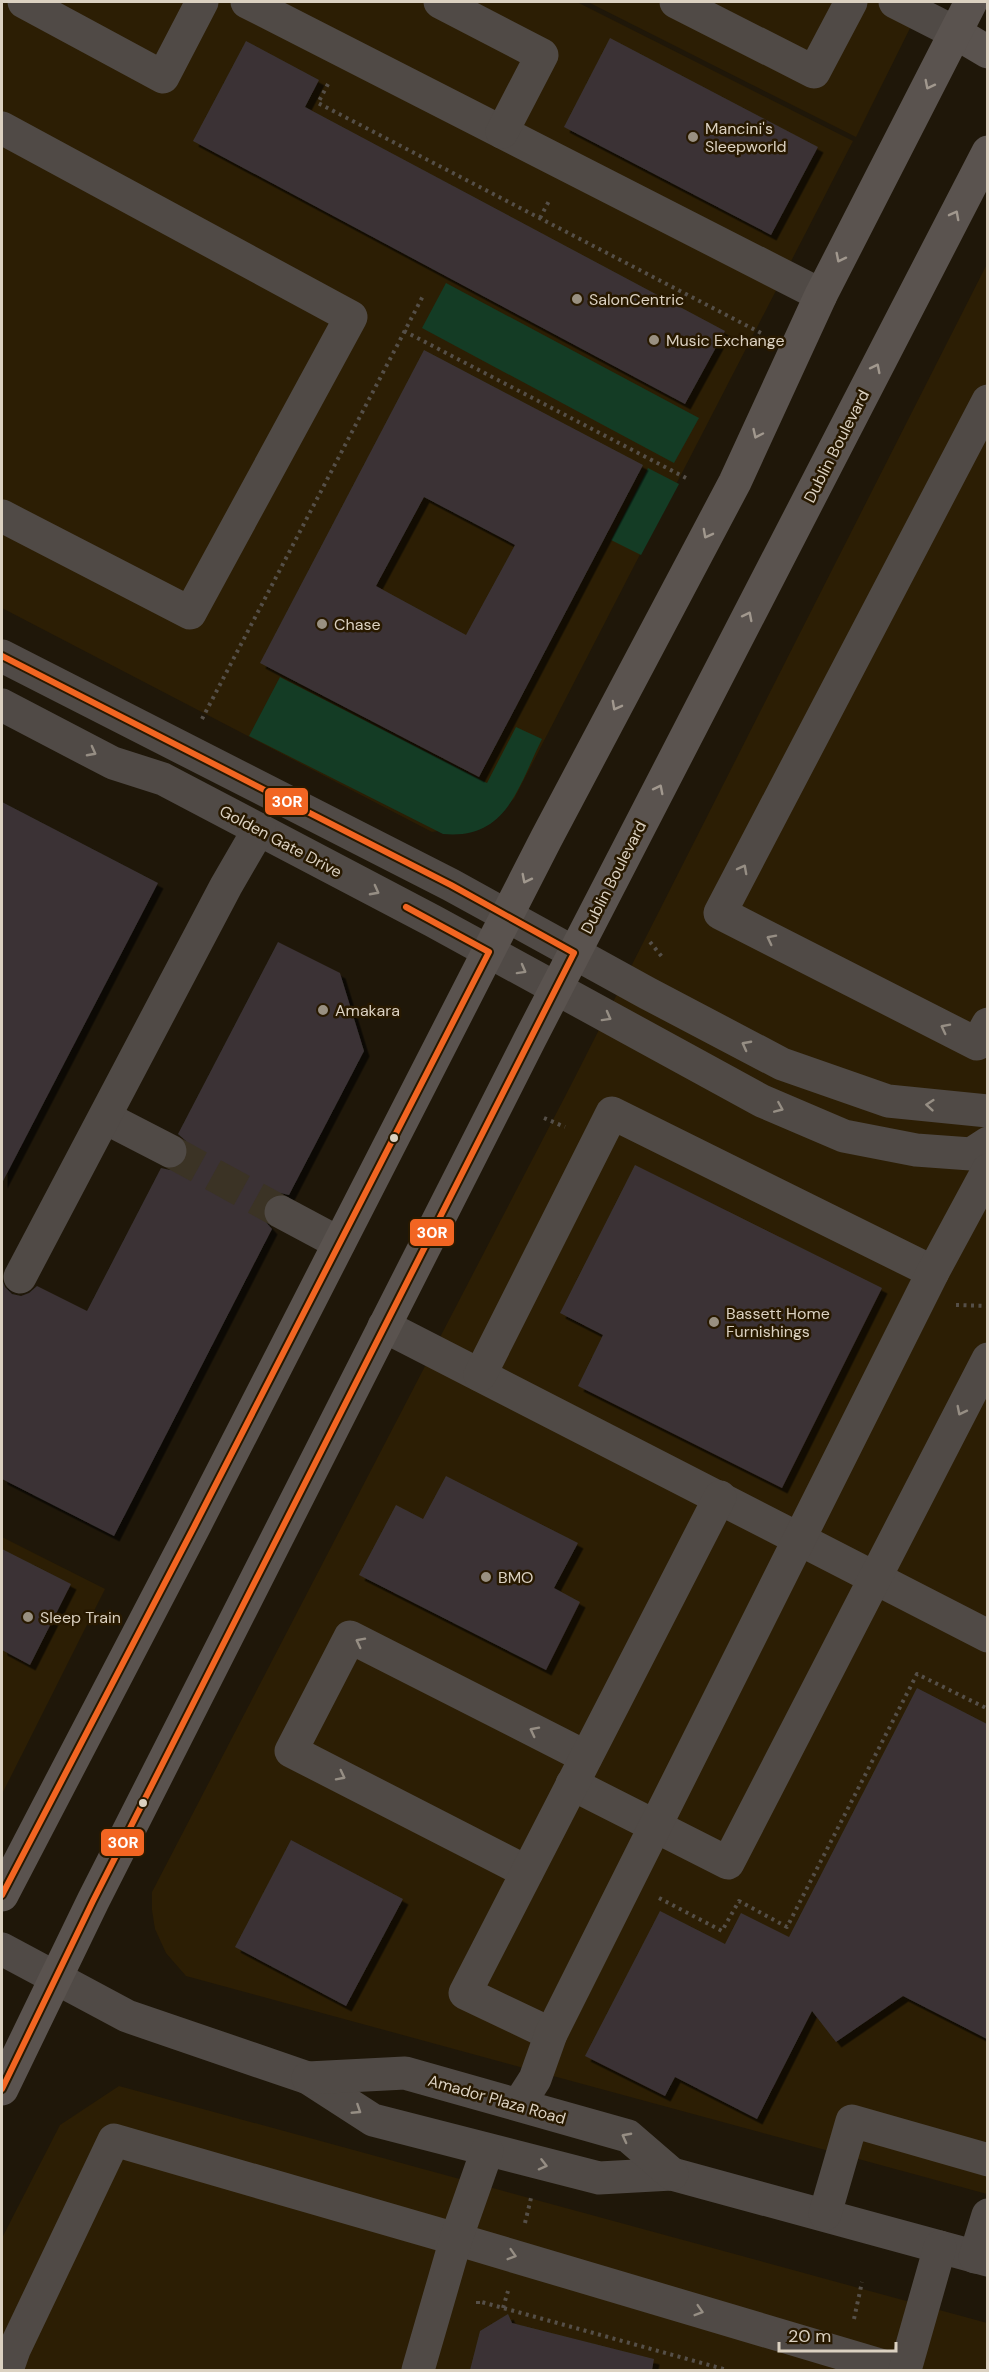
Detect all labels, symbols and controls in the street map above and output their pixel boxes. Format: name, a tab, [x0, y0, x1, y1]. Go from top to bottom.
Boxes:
one-way arrow	[925, 78, 936, 89]
place label: Mancini's Sleepworld	[705, 118, 787, 157]
marker: Mancini's Sleepworld	[686, 130, 700, 144]
one-way arrow	[948, 211, 959, 222]
one-way arrow	[835, 252, 847, 263]
place label: SalonCentric	[589, 289, 684, 310]
marker: SalonCentric	[570, 292, 584, 306]
place label: Music Exchange	[666, 330, 784, 351]
marker: Music Exchange	[647, 333, 661, 347]
one-way arrow	[869, 363, 880, 374]
street label: Dublin Boulevard	[799, 386, 874, 506]
one-way arrow	[752, 428, 764, 439]
one-way arrow	[703, 527, 714, 538]
one-way arrow	[741, 611, 752, 622]
place label: Chase	[334, 614, 381, 635]
marker: Chase	[315, 617, 329, 631]
one-way arrow	[612, 700, 623, 710]
one-way arrow	[86, 745, 97, 757]
one-way arrow	[651, 784, 663, 795]
line badge: 30R	[264, 787, 309, 816]
text: 30R	[271, 791, 303, 812]
street label: Golden Gate Drive	[216, 800, 346, 883]
street label: Dublin Boulevard	[576, 817, 651, 937]
one-way arrow	[736, 864, 747, 875]
one-way arrow	[521, 872, 533, 883]
one-way arrow	[369, 884, 379, 895]
one-way arrow	[767, 935, 778, 946]
one-way arrow	[516, 963, 526, 975]
place label: Amakara	[335, 1000, 400, 1021]
marker: Amakara	[316, 1003, 330, 1017]
one-way arrow	[601, 1010, 611, 1021]
one-way arrow	[941, 1024, 951, 1035]
one-way arrow	[741, 1041, 752, 1052]
one-way arrow	[925, 1099, 934, 1112]
one-way arrow	[773, 1101, 784, 1113]
unlabelled marker	[388, 1132, 400, 1144]
line badge: 30R	[409, 1218, 455, 1247]
text: 30R	[416, 1222, 448, 1243]
place label: Bassett Home Furnishings	[726, 1303, 830, 1342]
marker: Bassett Home Furnishings	[707, 1315, 721, 1329]
one-way arrow	[957, 1404, 968, 1415]
place label: BMO	[498, 1567, 534, 1588]
marker: BMO	[479, 1570, 493, 1584]
place label: Sleep Train	[40, 1607, 121, 1628]
marker: Sleep Train	[21, 1610, 35, 1624]
one-way arrow	[355, 1637, 366, 1649]
one-way arrow	[529, 1726, 540, 1738]
one-way arrow	[334, 1769, 345, 1780]
unlabelled marker	[137, 1797, 149, 1809]
line badge: 30R	[100, 1828, 145, 1857]
text: 30R	[107, 1832, 139, 1853]
street label: Amador Plaza Road	[426, 2070, 568, 2129]
one-way arrow	[350, 2103, 361, 2114]
one-way arrow	[621, 2133, 632, 2145]
one-way arrow	[538, 2157, 548, 2170]
one-way arrow	[506, 2248, 517, 2260]
one-way arrow	[693, 2304, 704, 2316]
scale bar	[779, 2315, 896, 2353]
text: 20 m	[788, 2324, 831, 2348]

